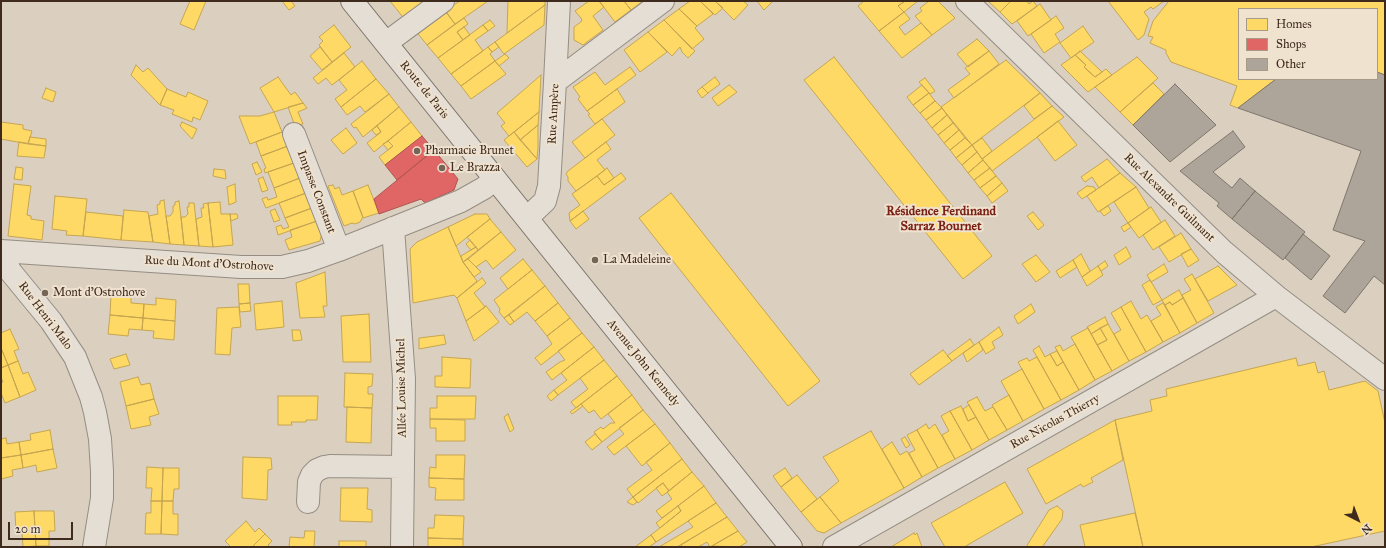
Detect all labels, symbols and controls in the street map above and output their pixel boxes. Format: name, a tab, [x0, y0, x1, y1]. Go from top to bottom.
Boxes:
legend	[1238, 8, 1378, 80]
text: Homes	[1276, 17, 1312, 31]
text: Shops	[1276, 37, 1306, 51]
text: Other	[1276, 57, 1306, 71]
street label: Route de Paris	[396, 58, 452, 122]
street label: Rue Ampère	[545, 83, 563, 145]
place label: Pharmacie Brunet	[425, 144, 514, 158]
marker: Pharmacie Brunet	[412, 146, 422, 156]
street label: Impasse Constant	[294, 148, 338, 236]
street label: Rue Alexandre Guilmant	[1120, 151, 1218, 245]
place label: Le Brazza	[450, 161, 500, 175]
marker: Le Brazza	[437, 163, 447, 173]
district label: Résidence Ferdinand Sarraz Bournet	[886, 204, 996, 235]
street label: Rue du Mont d'Ostrohove	[144, 253, 274, 275]
place label: La Madeleine	[603, 253, 671, 267]
marker: La Madeleine	[590, 255, 600, 265]
street label: Rue Henri Malo	[15, 279, 75, 353]
place label: Mont d'Ostrohove	[53, 286, 145, 300]
marker: Mont d'Ostrohove	[40, 288, 50, 298]
street label: Avenue John Kennedy	[603, 317, 683, 409]
street label: Allée Louise Michel	[394, 338, 410, 438]
street label: Rue Nicolas Thierry	[1008, 391, 1102, 453]
north arrow	[1338, 500, 1378, 540]
scale bar	[10, 514, 75, 540]
text: N	[1359, 521, 1374, 537]
text: 20 m	[15, 522, 41, 536]

